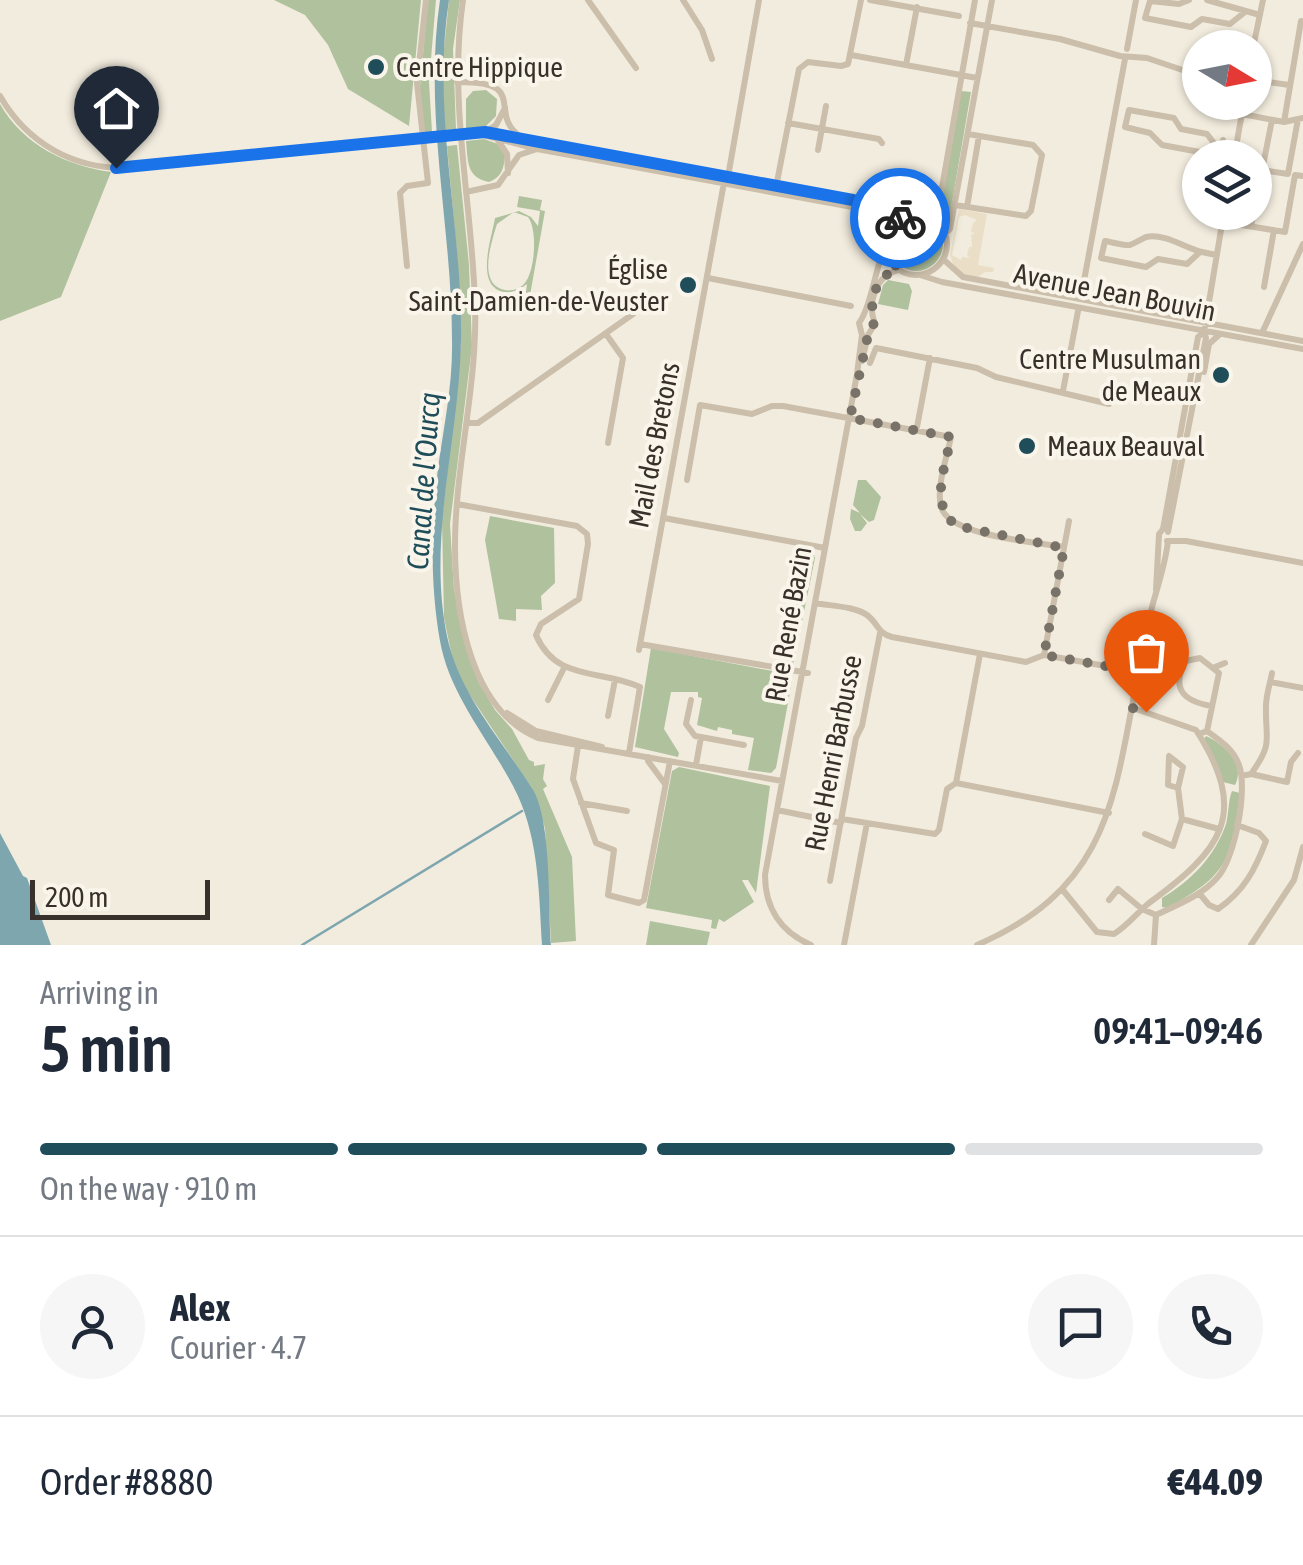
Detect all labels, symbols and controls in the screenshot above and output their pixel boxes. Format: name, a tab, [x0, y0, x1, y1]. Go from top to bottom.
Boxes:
north arrow	[1182, 30, 1272, 120]
map controls	[1182, 30, 1272, 230]
place label: Centre Hippique	[396, 51, 563, 83]
marker: Centre Hippique	[365, 56, 387, 78]
pin	[74, 66, 159, 169]
icon: home	[89, 81, 144, 136]
button: layers	[1182, 140, 1272, 230]
courier	[850, 168, 950, 268]
icon: bike	[873, 191, 928, 246]
place label: Église Saint-Damien-de-Veuster	[409, 253, 669, 317]
street label: Avenue Jean Bouvin	[1011, 257, 1219, 327]
marker: Église Saint-Damien-de-Veuster	[677, 274, 699, 296]
place label: Centre Musulman de Meaux	[1019, 343, 1201, 407]
street label: Mail des Bretons	[622, 360, 686, 530]
marker: Centre Musulman de Meaux	[1210, 364, 1232, 386]
water label: Canal de l'Ourcq	[400, 391, 446, 571]
place label: Meaux Beauval	[1047, 430, 1205, 462]
marker: Meaux Beauval	[1016, 435, 1038, 457]
street label: Rue René Bazin	[759, 544, 817, 704]
pin	[1104, 610, 1189, 713]
icon: bag	[1119, 625, 1174, 680]
street label: Rue Henri Barbusse	[798, 652, 868, 854]
scale bar	[30, 875, 210, 920]
text: 200 m	[45, 881, 108, 913]
text: Arriving in	[40, 974, 159, 1011]
text: 09:41–09:46	[1093, 1009, 1263, 1052]
text: 5 min	[40, 1011, 173, 1086]
text: On the way · 910 m	[40, 1170, 257, 1207]
button: person	[40, 1274, 145, 1379]
button: chat	[1028, 1274, 1133, 1379]
button: phone	[1158, 1274, 1263, 1379]
text: Alex	[170, 1286, 231, 1329]
text: Courier · 4.7	[170, 1329, 307, 1366]
text: Order #8880	[40, 1460, 213, 1503]
text: €44.09	[1168, 1460, 1263, 1503]

